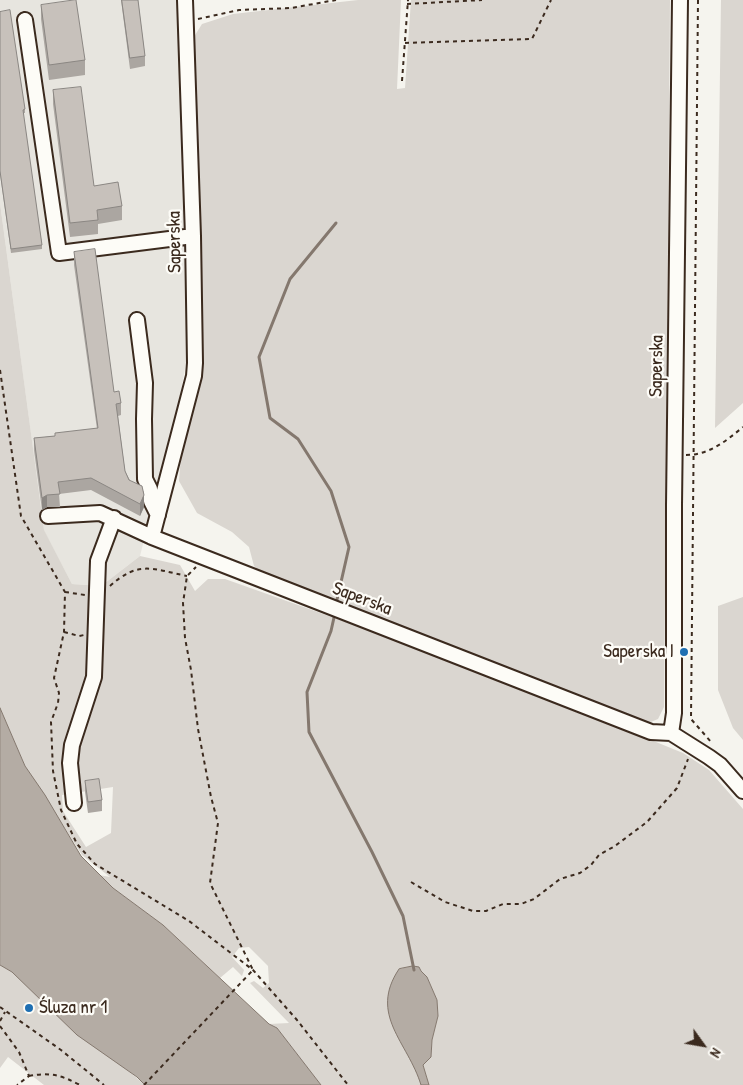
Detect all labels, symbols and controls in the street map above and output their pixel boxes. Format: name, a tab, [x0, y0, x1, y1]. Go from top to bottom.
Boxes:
street label: Saperska	[163, 211, 187, 273]
street label: Saperska	[645, 335, 669, 397]
street label: Saperska	[329, 577, 395, 621]
place label: Saperska I	[603, 641, 674, 663]
marker: Saperska I	[678, 646, 690, 658]
place label: Śluza nr 1	[39, 997, 107, 1019]
marker: Śluza nr 1	[23, 1002, 35, 1014]
north arrow	[678, 1020, 728, 1070]
text: N	[706, 1045, 726, 1061]

